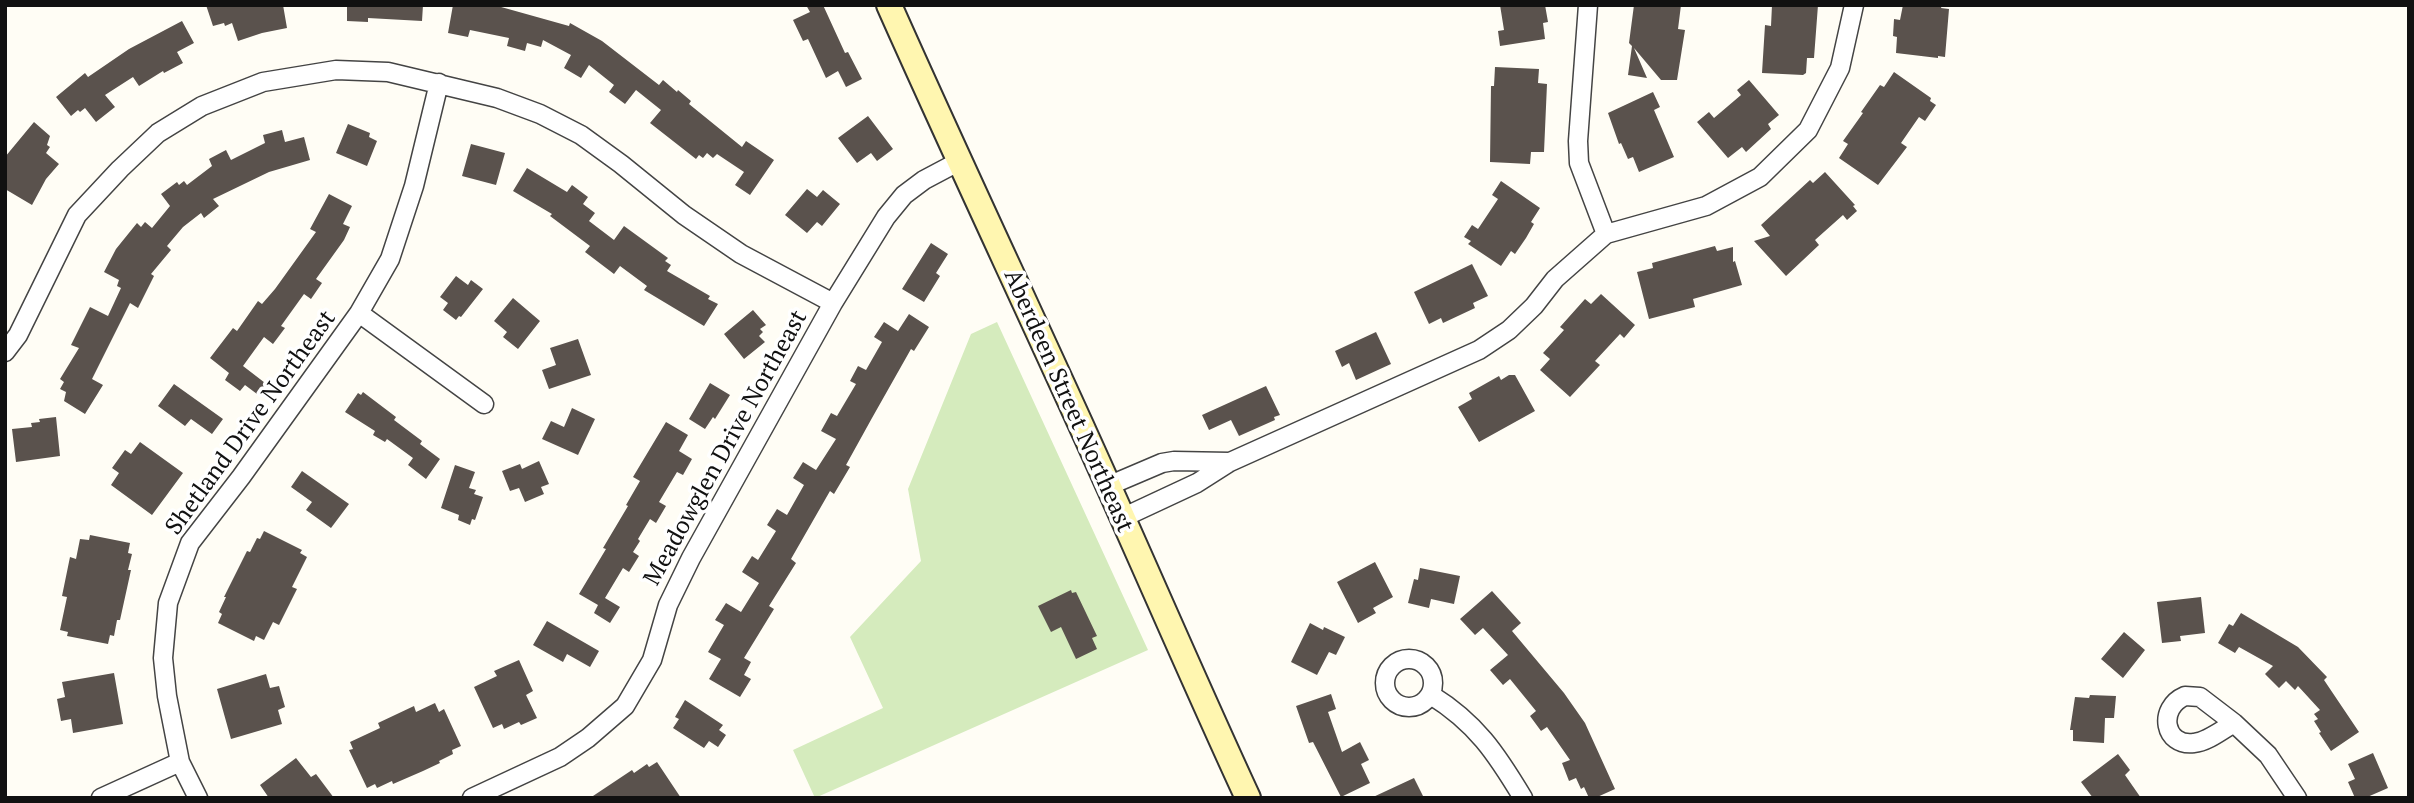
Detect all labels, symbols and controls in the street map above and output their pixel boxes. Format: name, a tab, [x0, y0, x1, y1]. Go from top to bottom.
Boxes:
street label: Aberdeen Street Northeast	[997, 265, 1139, 537]
street label: Shetland Drive Northeast	[160, 305, 342, 541]
street label: Meadowglen Drive Northeast	[638, 305, 814, 591]

